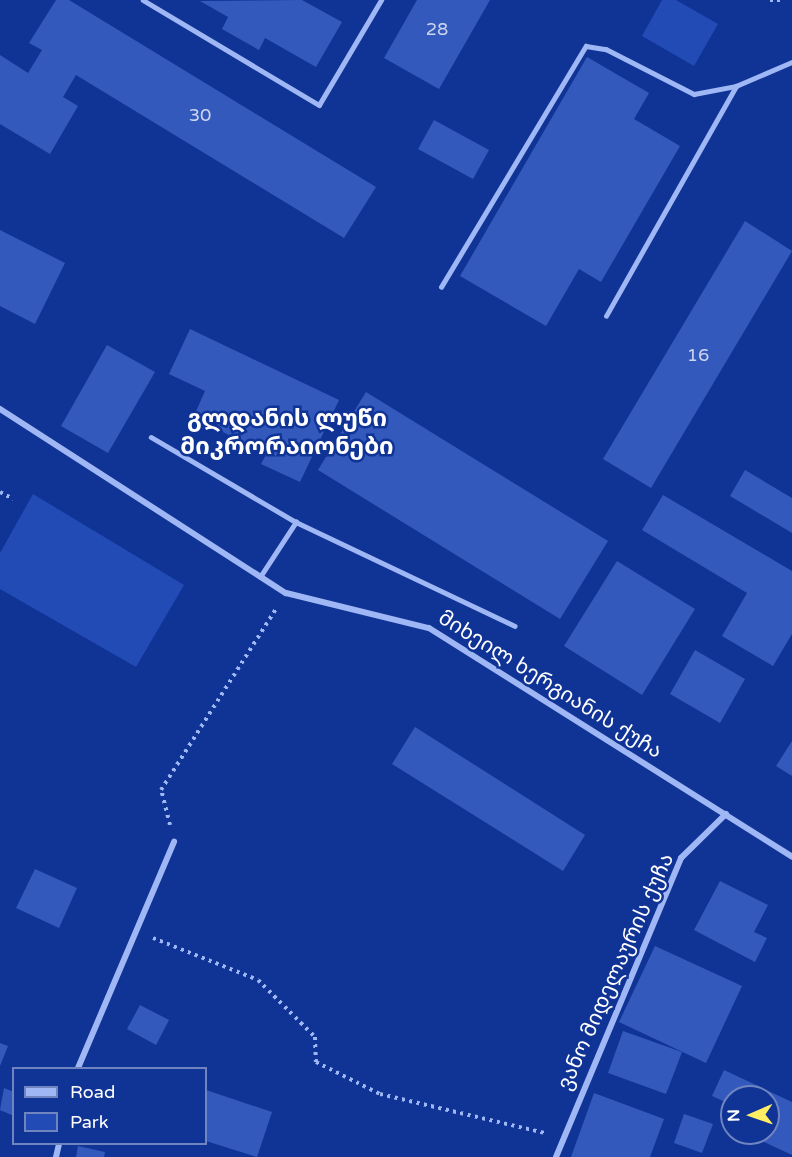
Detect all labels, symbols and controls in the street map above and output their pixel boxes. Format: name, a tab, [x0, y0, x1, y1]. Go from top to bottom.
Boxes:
house number: 28	[426, 18, 448, 40]
house number: 30	[189, 104, 211, 126]
house number: 16	[687, 344, 709, 366]
district label: გლდანის ლუწი მიკრორაიონები	[180, 405, 394, 461]
street label: მიხეილ ხერგიანის ქუჩა	[433, 606, 667, 764]
street label: ვანო მიდელაურის ქუჩა	[552, 850, 680, 1094]
legend	[12, 1067, 207, 1145]
text: Road	[70, 1081, 115, 1103]
north arrow	[720, 1085, 780, 1145]
text: N	[724, 1109, 744, 1122]
text: Park	[70, 1111, 108, 1133]

